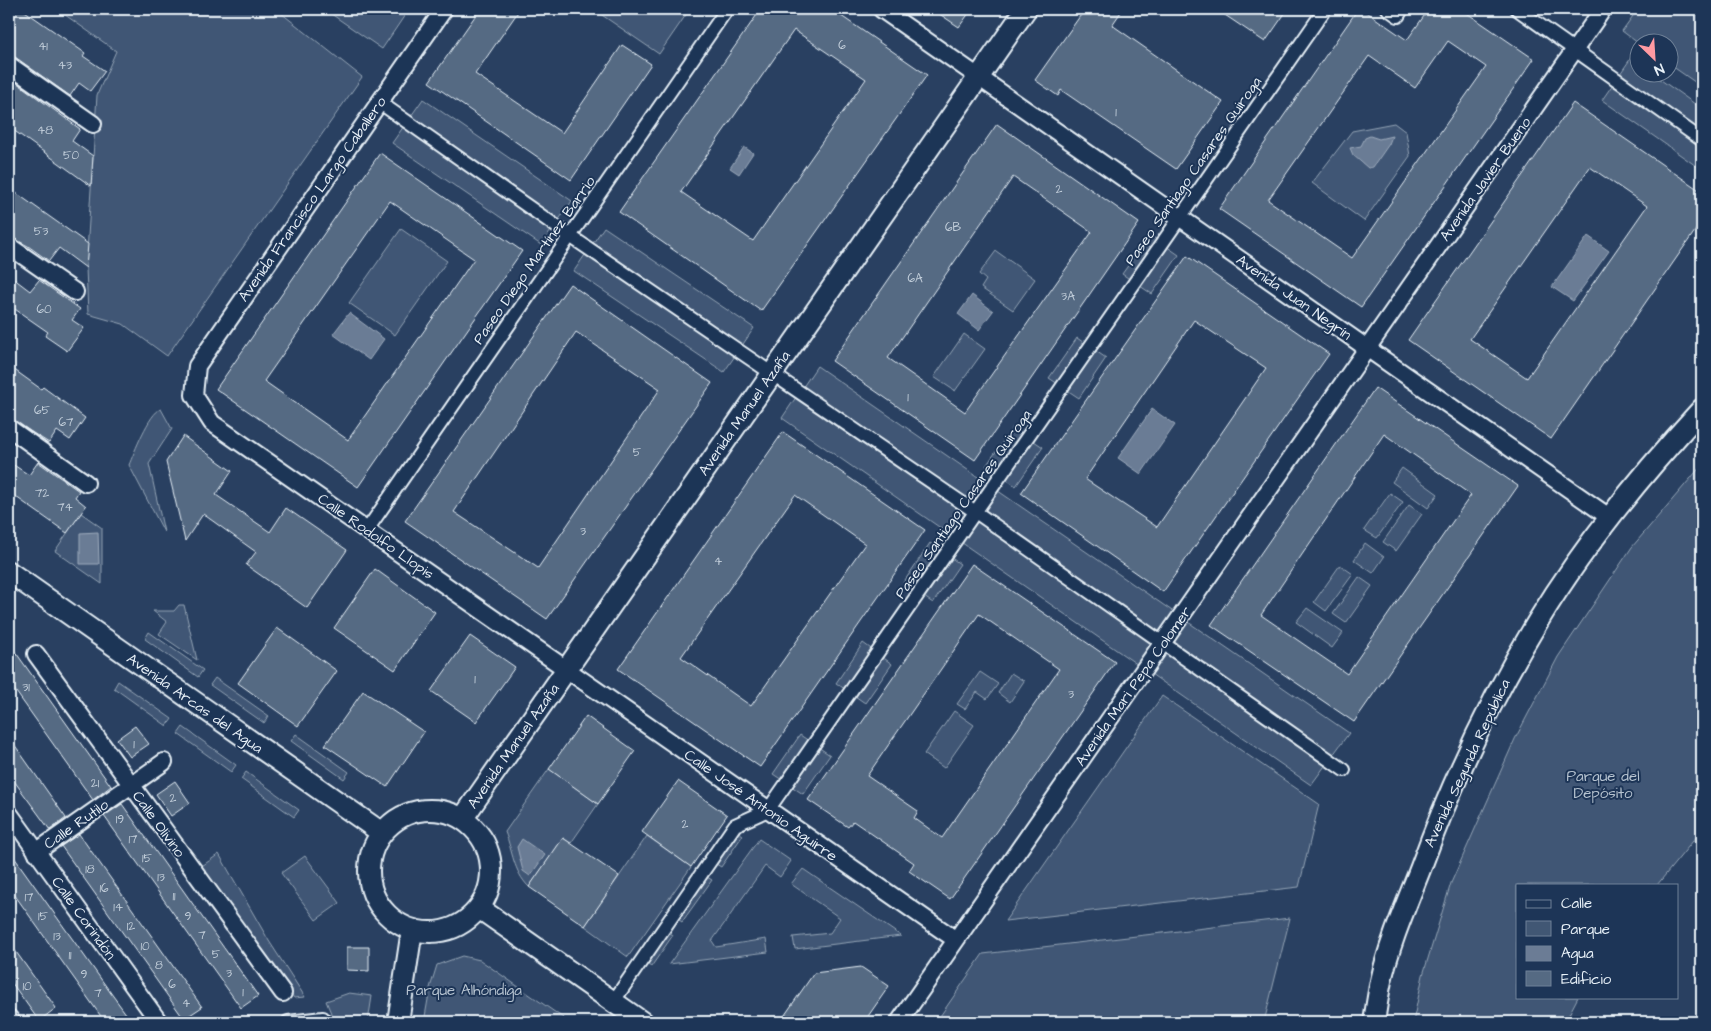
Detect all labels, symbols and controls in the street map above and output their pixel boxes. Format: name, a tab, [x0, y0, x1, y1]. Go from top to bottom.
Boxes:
north arrow	[1628, 32, 1678, 82]
house number: 6	[838, 37, 846, 54]
house number: 41	[38, 38, 48, 55]
house number: 43	[58, 57, 72, 74]
text: N	[1651, 58, 1667, 80]
street label: Paseo Santiago Casares Quiroga	[1120, 72, 1268, 271]
street label: Avenida Francisco Largo Caballero	[233, 92, 393, 307]
house number: 1	[1115, 104, 1117, 121]
street label: Avenida Javier Bueno	[1435, 113, 1536, 245]
house number: 48	[37, 122, 53, 139]
house number: 50	[63, 147, 79, 164]
street label: Paseo Diego Martínez Barrio	[468, 172, 602, 349]
house number: 2	[1056, 181, 1063, 198]
house number: 6B	[945, 219, 961, 236]
house number: 53	[34, 223, 48, 240]
street label: Avenida Juan Negrín	[1231, 250, 1356, 346]
house number: 6A	[907, 270, 923, 287]
house number: 3A	[1061, 288, 1075, 305]
house number: 60	[36, 301, 52, 318]
street label: Avenida Manuel Azaña	[693, 346, 796, 480]
house number: 1	[907, 389, 909, 406]
house number: 65	[34, 402, 51, 419]
street label: Paseo Santiago Casares Quiroga	[890, 405, 1038, 604]
house number: 67	[59, 414, 74, 431]
house number: 5	[633, 444, 642, 461]
house number: 72	[35, 485, 49, 502]
street label: Calle Rodolfo Llopis	[313, 488, 438, 585]
house number: 74	[57, 499, 73, 516]
house number: 3	[580, 523, 586, 540]
house number: 4	[714, 553, 722, 570]
street label: Avenida Mari Pepa Colomer	[1070, 602, 1197, 770]
street label: Avenida Arcas del Agua	[122, 648, 267, 759]
house number: 1	[474, 671, 476, 688]
street label: Avenida Segunda República	[1419, 675, 1517, 851]
house number: 31	[22, 679, 30, 696]
street label: Avenida Manuel Azaña	[462, 679, 565, 813]
house number: 3	[1068, 686, 1074, 703]
house number: 1	[133, 736, 135, 753]
street label: Calle José Antonio Aguirre	[679, 744, 842, 867]
park label: Parque del Depósito	[1566, 766, 1640, 804]
house number: 21	[91, 775, 100, 792]
street label: Calle Olivino	[127, 787, 190, 862]
house number: 2	[170, 790, 177, 807]
street label: Calle Rutilo	[40, 794, 113, 854]
house number: 19	[116, 811, 124, 828]
house number: 2	[682, 816, 689, 833]
house number: 17	[129, 831, 138, 848]
house number: 15	[142, 850, 153, 867]
house number: 18	[85, 861, 95, 878]
house number: 13	[157, 869, 165, 886]
street label: Calle Corindón	[46, 873, 121, 964]
house number: 16	[99, 880, 109, 897]
legend	[1516, 884, 1678, 998]
house number: 11	[172, 888, 176, 905]
house number: 17	[25, 889, 34, 906]
text: Calle	[1561, 893, 1592, 914]
house number: 14	[113, 899, 123, 916]
house number: 15	[38, 908, 49, 925]
house number: 9	[185, 908, 192, 925]
house number: 12	[127, 918, 135, 935]
text: Parque	[1561, 919, 1610, 940]
house number: 7	[198, 927, 206, 944]
house number: 13	[53, 928, 61, 945]
house number: 10	[140, 938, 150, 955]
text: Agua	[1561, 943, 1594, 965]
house number: 5	[212, 946, 221, 963]
house number: 11	[68, 947, 72, 964]
house number: 8	[155, 957, 163, 974]
house number: 3	[226, 965, 232, 982]
house number: 9	[81, 966, 88, 983]
text: Edificio	[1561, 969, 1612, 990]
house number: 6	[168, 976, 176, 993]
house number: 10	[22, 978, 32, 995]
park label: Parque Alhóndiga	[406, 980, 522, 1002]
house number: 1	[242, 984, 244, 1001]
house number: 7	[94, 985, 102, 1002]
house number: 4	[182, 995, 190, 1012]

